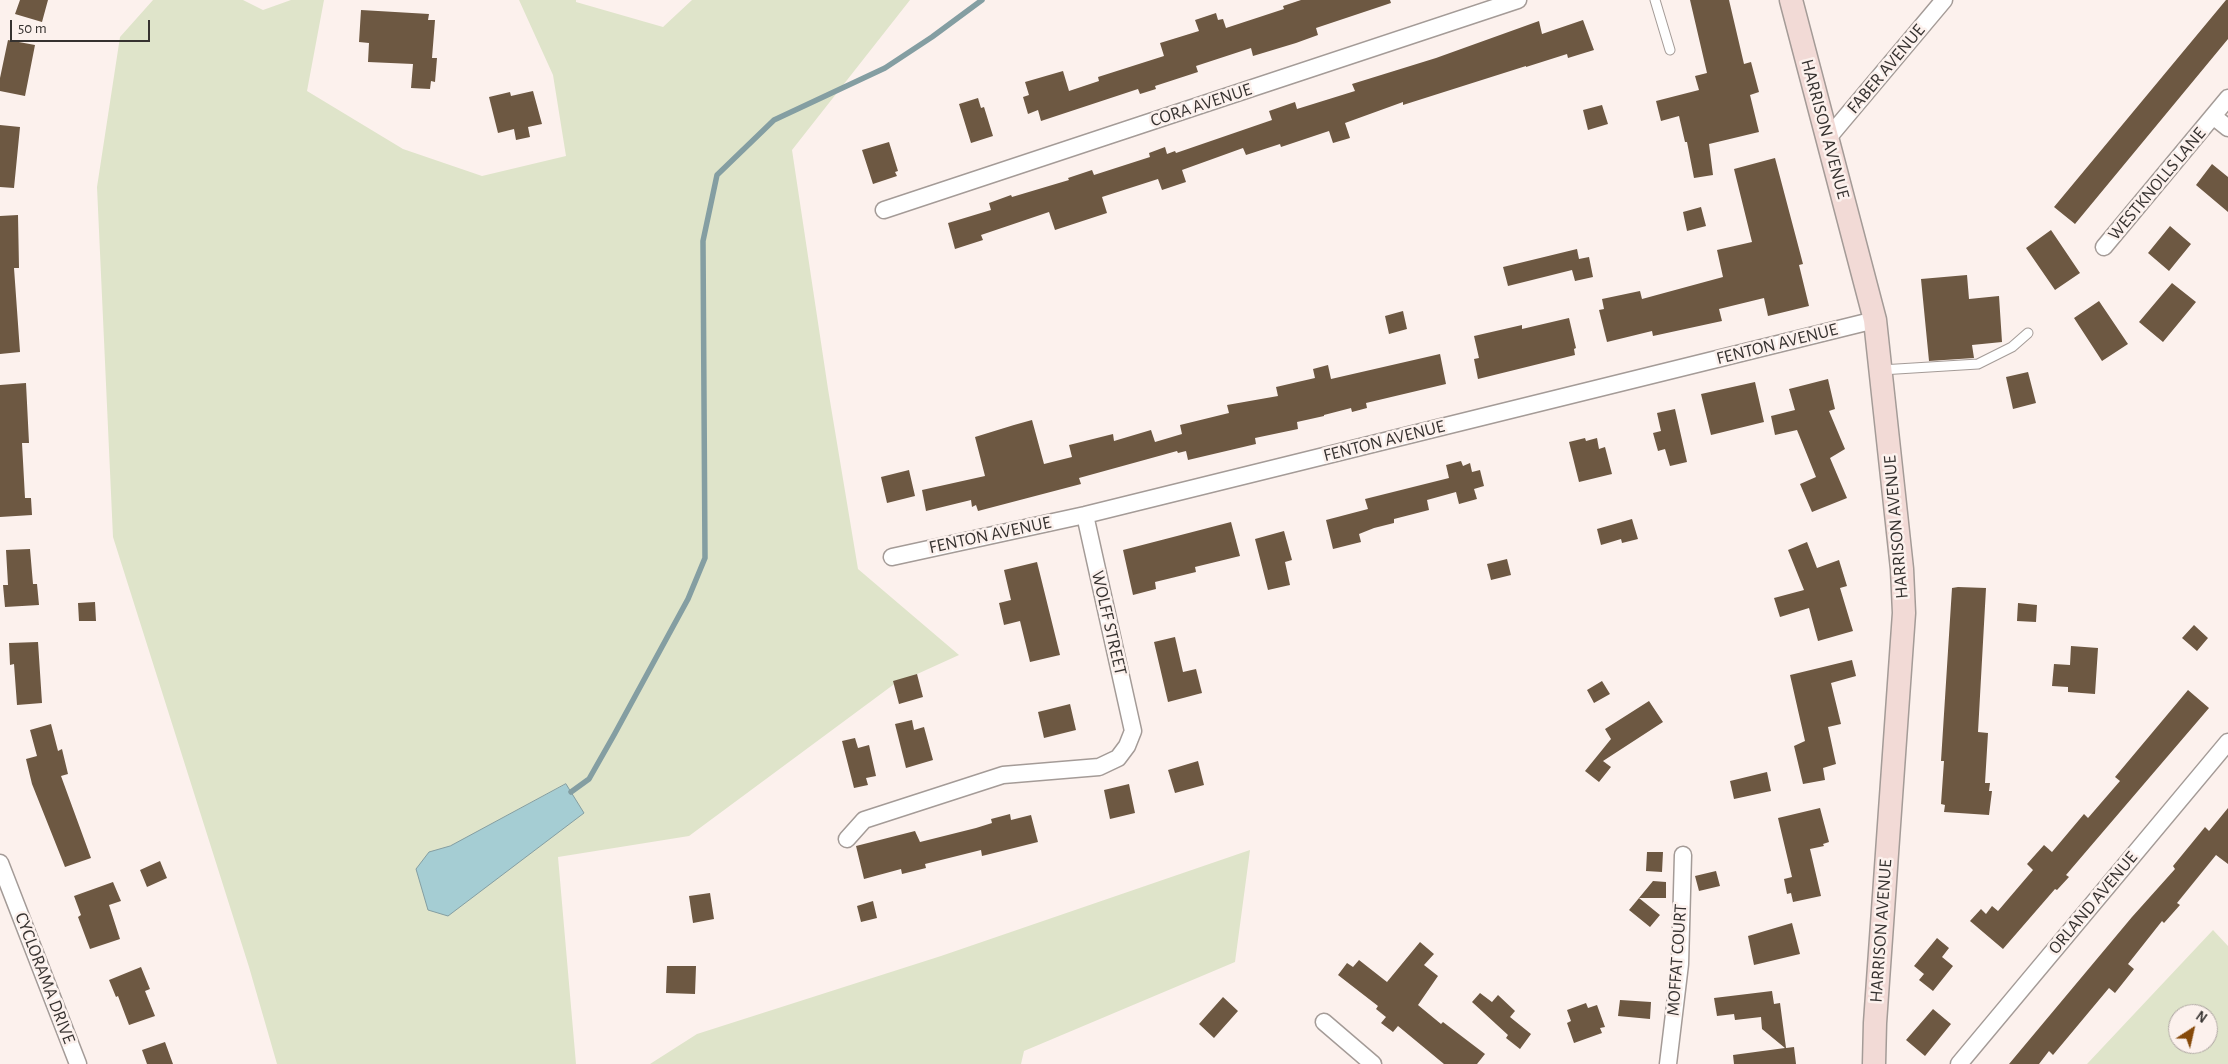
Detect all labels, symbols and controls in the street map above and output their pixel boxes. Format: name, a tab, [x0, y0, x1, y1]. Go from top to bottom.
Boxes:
scale bar	[12, 10, 152, 42]
street label: FABER AVENUE	[1842, 20, 1930, 118]
text: 50 m	[18, 21, 47, 36]
street label: HARRISON AVENUE	[1796, 57, 1854, 201]
street label: CORA AVENUE	[1148, 78, 1254, 132]
street label: WESTKNOLLS LANE	[2104, 123, 2210, 245]
street label: FENTON AVENUE	[1714, 318, 1840, 370]
street label: FENTON AVENUE	[1321, 415, 1447, 467]
street label: HARRISON AVENUE	[1879, 454, 1913, 600]
street label: FENTON AVENUE	[927, 512, 1053, 558]
street label: WOLFF STREET	[1086, 569, 1132, 677]
street label: ORLAND AVENUE	[2044, 847, 2142, 959]
street label: HARRISON AVENUE	[1865, 859, 1897, 1003]
street label: MOFFAT COURT	[1662, 903, 1692, 1017]
street label: CYCLORAMA DRIVE	[10, 909, 80, 1047]
north arrow	[2168, 1004, 2218, 1054]
text: N	[2193, 1009, 2209, 1026]

